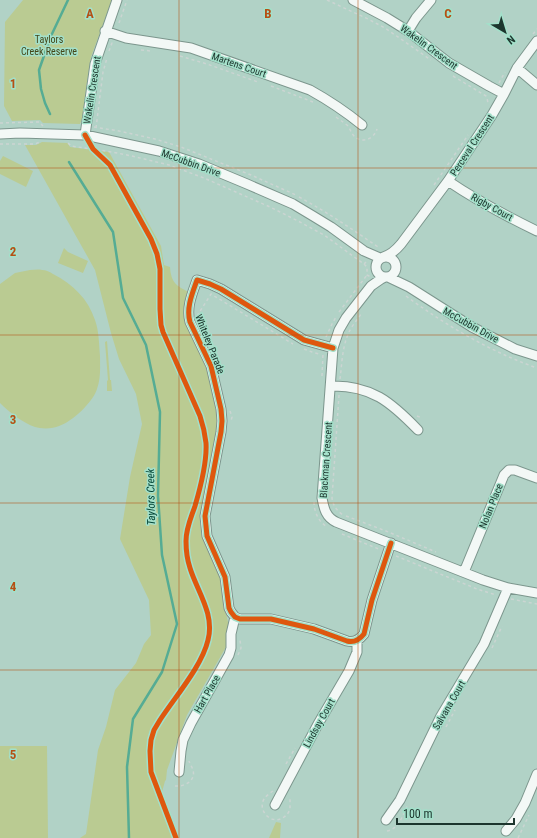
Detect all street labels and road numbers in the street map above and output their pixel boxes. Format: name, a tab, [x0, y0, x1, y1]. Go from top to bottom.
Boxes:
street label: Wakelin Crescent	[398, 23, 460, 71]
street label: Martens Court	[210, 51, 268, 79]
street label: Wakelin Crescent	[81, 55, 103, 124]
street label: Perceval Crescent	[448, 112, 496, 178]
street label: McCubbin Drive	[160, 147, 222, 179]
street label: Rigby Court	[469, 191, 515, 223]
street label: McCubbin Drive	[441, 305, 501, 345]
street label: Whiteley Parade	[193, 313, 227, 376]
street label: Blackman Crescent	[318, 422, 334, 498]
street label: Nolan Place	[477, 482, 505, 530]
street label: Hart Place	[192, 673, 222, 715]
street label: Salvana Court	[430, 678, 468, 732]
street label: Lindsay Court	[301, 697, 337, 749]

